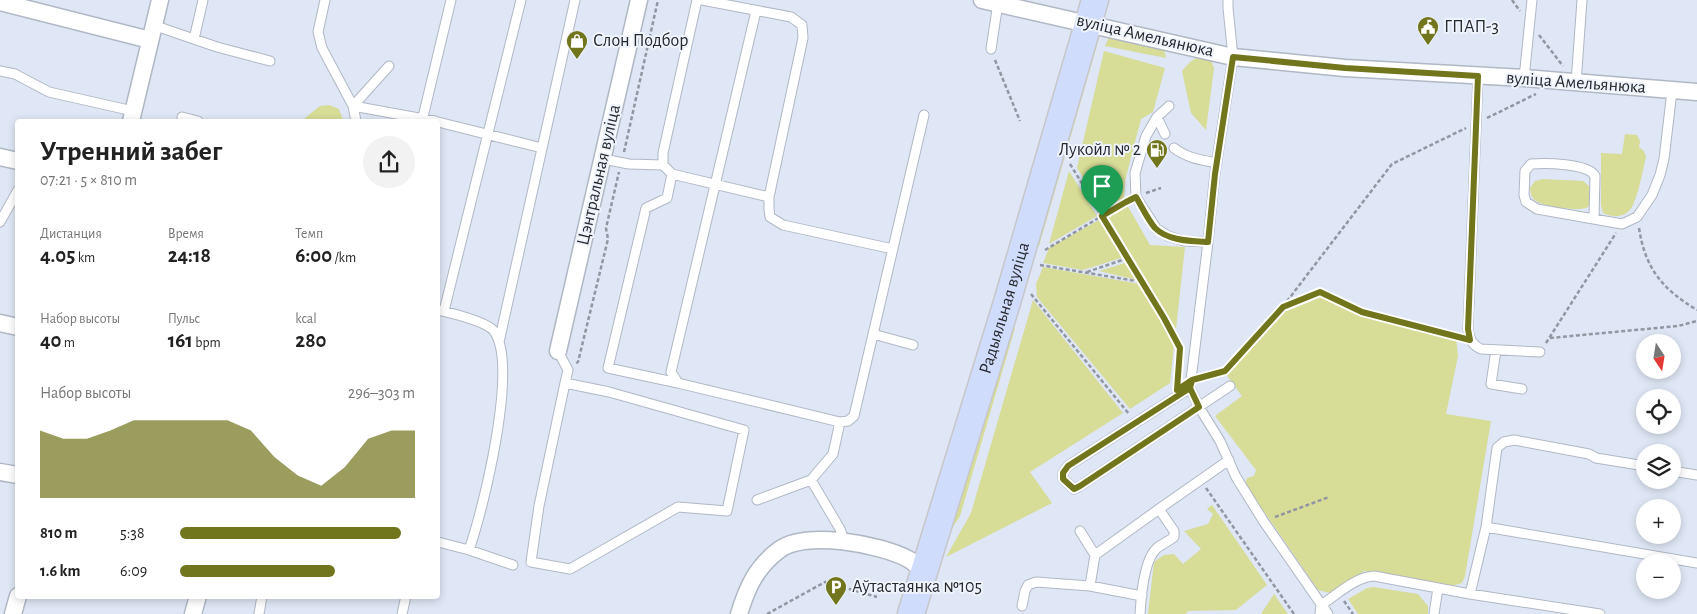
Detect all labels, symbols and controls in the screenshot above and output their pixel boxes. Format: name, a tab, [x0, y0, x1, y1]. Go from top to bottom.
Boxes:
street label: вуліца Амельянюка	[1075, 11, 1215, 61]
public building icon: ГПАП-3	[1416, 15, 1440, 46]
place label: ГПАП-3	[1444, 18, 1499, 36]
shop icon: Слон Подбор	[565, 29, 589, 60]
place label: Слон Подбор	[593, 31, 688, 50]
street label: вуліца Амельянюка	[1505, 69, 1647, 97]
street label: Цэнтральная вуліца	[574, 103, 624, 247]
button: share	[363, 136, 415, 188]
text: Утренний забег	[40, 138, 222, 166]
fuel station icon: Лукойл № 2	[1145, 138, 1169, 169]
place label: Лукойл № 2	[1059, 141, 1141, 159]
pin	[1081, 165, 1123, 216]
text: 07:21 · 5 × 810 m	[40, 172, 137, 188]
icon: arrive	[1088, 172, 1116, 200]
text: Дистанция	[40, 227, 102, 241]
text: Время	[168, 227, 204, 241]
text: Темп	[295, 227, 323, 241]
street label: Радыяльная вуліца	[976, 240, 1033, 376]
text: 4.05	[40, 245, 75, 266]
text: 24:18	[168, 245, 211, 266]
text: 6:00	[295, 245, 332, 266]
text: km	[75, 251, 95, 265]
text: /km	[332, 251, 356, 265]
text: Набор высоты	[40, 312, 120, 326]
text: Пульс	[168, 312, 200, 326]
text: kcal	[295, 312, 317, 326]
text: 40	[40, 330, 62, 351]
text: 161	[168, 330, 193, 351]
text: 280	[295, 330, 327, 351]
north arrow	[1636, 334, 1681, 379]
map controls	[1636, 334, 1681, 599]
text: m	[62, 336, 75, 350]
text: bpm	[193, 336, 221, 350]
text: Набор высоты	[40, 385, 131, 401]
text: 296–303 m	[348, 385, 415, 401]
button: locate	[1636, 389, 1681, 434]
button: layers	[1636, 444, 1681, 489]
button: +	[1636, 499, 1681, 544]
text: 810 m	[40, 525, 77, 541]
text: 5:38	[120, 525, 145, 541]
button: −	[1636, 554, 1681, 599]
text: 1.6 km	[40, 563, 80, 579]
text: 6:09	[120, 563, 147, 579]
parking icon: Аўтастаянка №105	[824, 575, 848, 606]
place label: Аўтастаянка №105	[852, 578, 982, 596]

